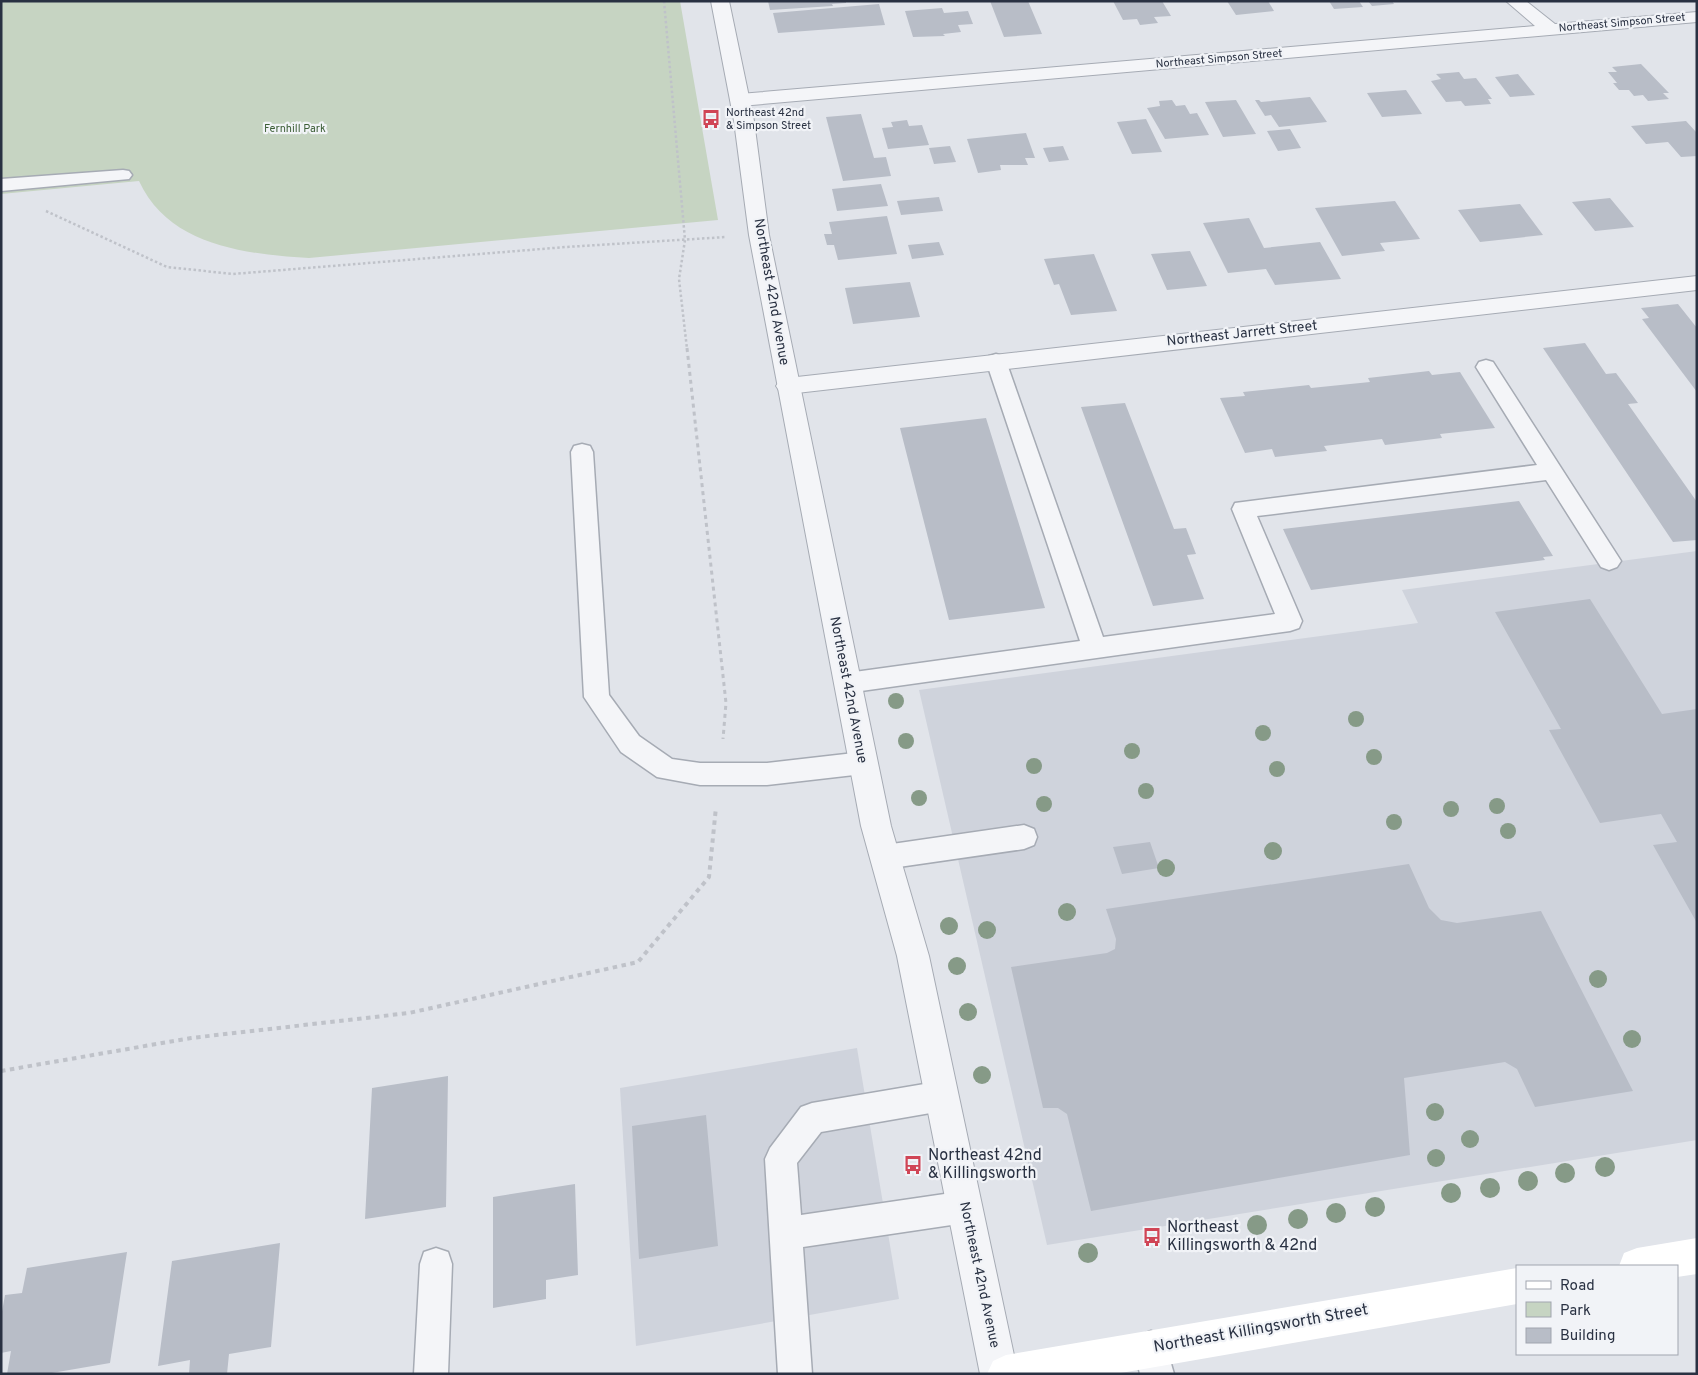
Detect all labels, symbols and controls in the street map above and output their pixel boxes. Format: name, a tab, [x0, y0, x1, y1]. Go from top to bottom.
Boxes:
street label: Northeast Simpson Street	[1558, 10, 1686, 36]
street label: Northeast Simpson Street	[1155, 46, 1283, 72]
place label: Northeast 42nd & Simpson Street	[726, 106, 811, 133]
bus stop icon: Northeast 42nd & Simpson Street	[700, 108, 722, 130]
park label: Fernhill Park	[264, 122, 326, 136]
street label: Northeast 42nd Avenue	[750, 217, 792, 367]
street label: Northeast Jarrett Street	[1166, 318, 1318, 350]
street label: Northeast 42nd Avenue	[825, 615, 871, 765]
place label: Northeast 42nd & Killingsworth	[928, 1146, 1042, 1184]
bus stop icon: Northeast 42nd & Killingsworth	[902, 1154, 924, 1176]
street label: Northeast 42nd Avenue	[955, 1200, 1003, 1350]
place label: Northeast Killingsworth & 42nd	[1167, 1218, 1317, 1256]
bus stop icon: Northeast Killingsworth & 42nd	[1141, 1226, 1163, 1248]
legend	[1516, 1265, 1678, 1355]
text: Road	[1560, 1277, 1595, 1296]
street label: Northeast Killingsworth Street	[1152, 1300, 1370, 1358]
text: Park	[1560, 1302, 1591, 1321]
text: Building	[1560, 1327, 1615, 1346]

